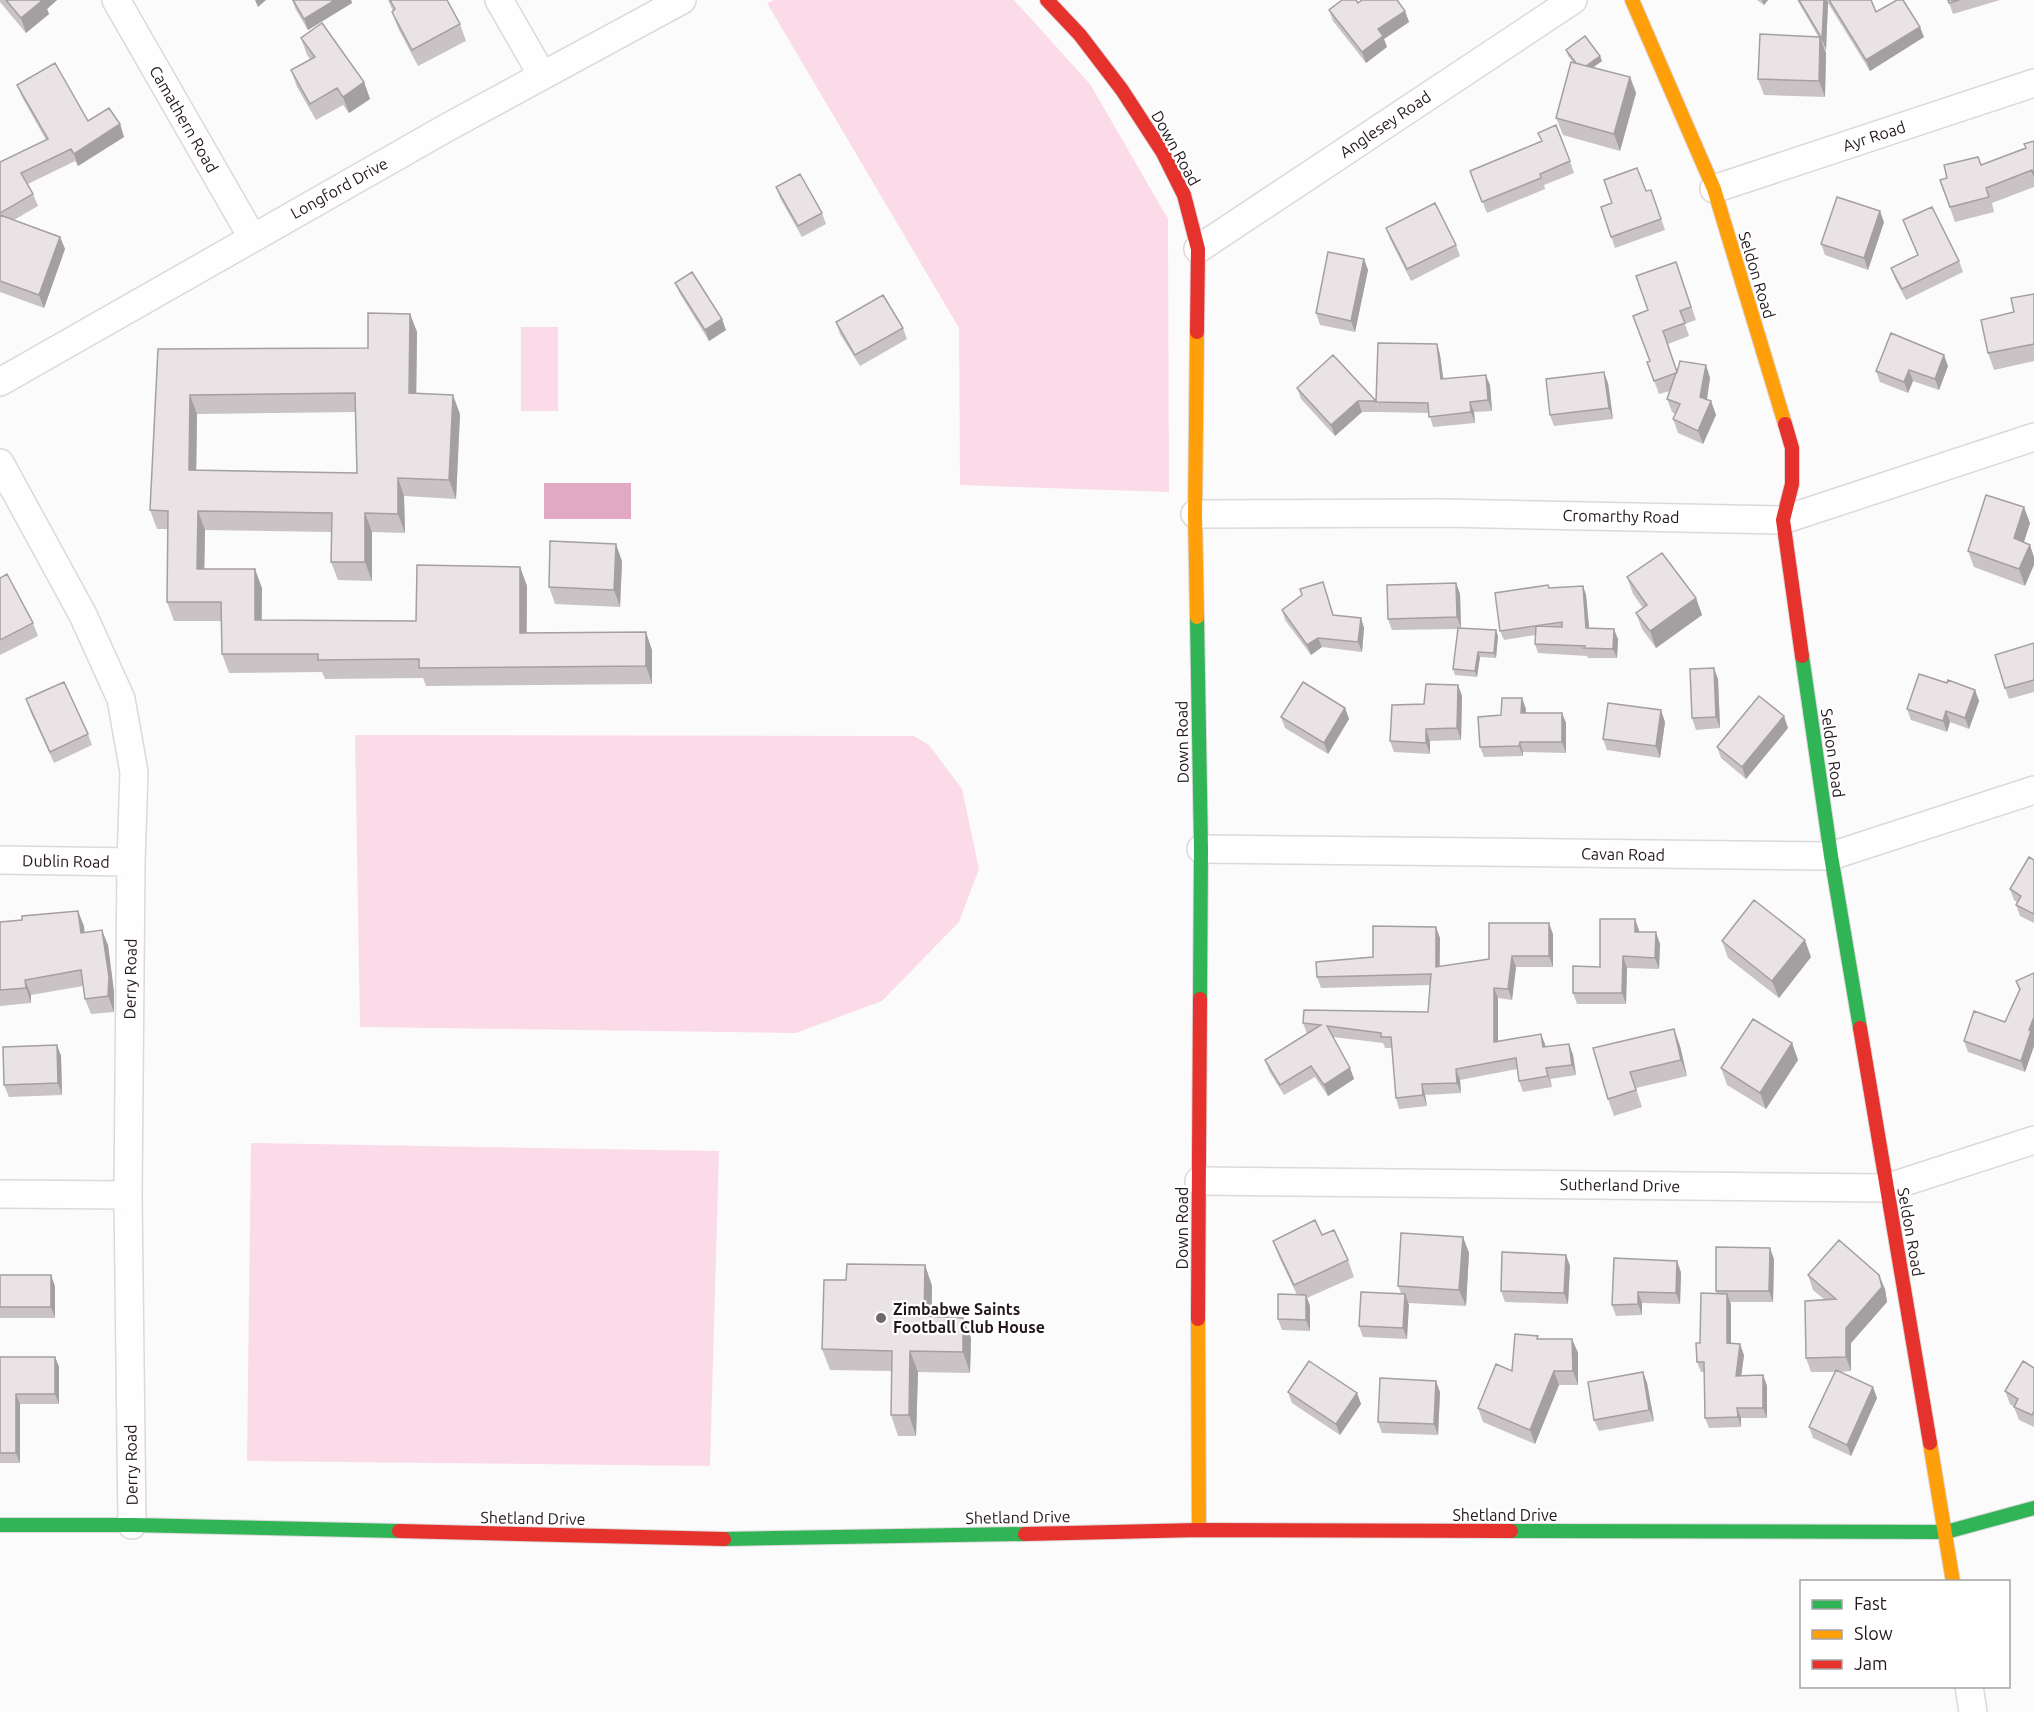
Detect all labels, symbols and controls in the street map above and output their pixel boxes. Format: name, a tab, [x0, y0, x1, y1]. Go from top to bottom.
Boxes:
street label: Camathern Road	[146, 62, 222, 176]
street label: Anglesey Road	[1336, 87, 1434, 161]
street label: Down Road	[1148, 107, 1204, 189]
street label: Ayr Road	[1840, 117, 1908, 155]
street label: Longford Drive	[287, 154, 391, 222]
street label: Seldon Road	[1735, 229, 1779, 321]
street label: Cromarthy Road	[1562, 506, 1680, 526]
street label: Down Road	[1172, 700, 1192, 784]
street label: Seldon Road	[1818, 707, 1848, 799]
street label: Cavan Road	[1581, 844, 1665, 864]
street label: Dublin Road	[22, 851, 110, 871]
street label: Derry Road	[120, 938, 140, 1020]
street label: Sutherland Drive	[1560, 1175, 1680, 1195]
street label: Seldon Road	[1894, 1186, 1928, 1278]
street label: Down Road	[1173, 1187, 1191, 1269]
place label: Zimbabwe Saints Football Club House	[893, 1300, 1045, 1336]
marker: Zimbabwe Saints Football Club House	[874, 1311, 888, 1325]
street label: Derry Road	[121, 1424, 141, 1506]
street label: Shetland Drive	[1452, 1506, 1558, 1524]
street label: Shetland Drive	[965, 1507, 1071, 1527]
street label: Shetland Drive	[480, 1508, 586, 1528]
legend	[1800, 1580, 2010, 1688]
text: Fast	[1854, 1593, 1887, 1613]
text: Slow	[1854, 1623, 1893, 1643]
text: Jam	[1854, 1653, 1888, 1673]

